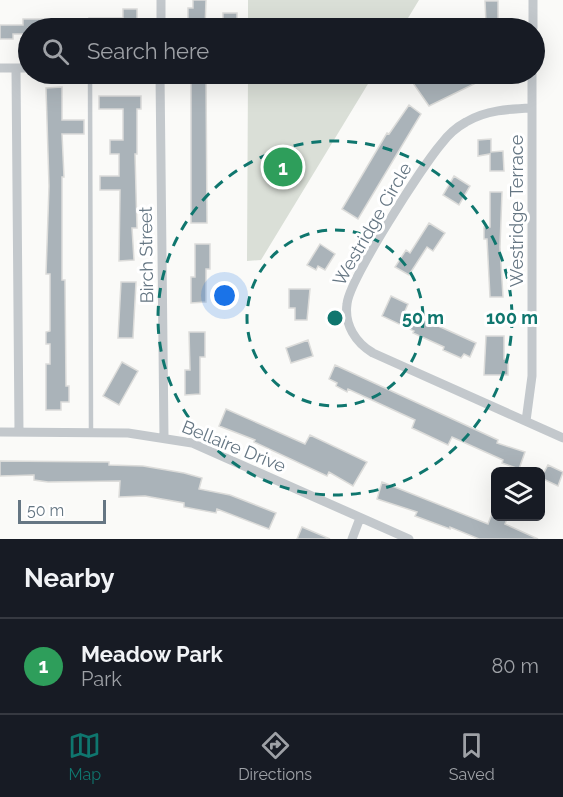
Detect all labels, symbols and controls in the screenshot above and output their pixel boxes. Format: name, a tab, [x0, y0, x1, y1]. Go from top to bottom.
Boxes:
search box	[18, 18, 545, 84]
icon: search	[39, 35, 72, 68]
text: Search here	[87, 38, 209, 64]
street label: Westridge Terrace	[506, 134, 527, 287]
pin: 1	[264, 144, 302, 190]
street label: Westridge Circle	[328, 159, 416, 289]
street label: Birch Street	[135, 206, 157, 304]
your location	[210, 281, 239, 310]
text: 50 m	[402, 307, 444, 328]
text: 100 m	[486, 307, 538, 328]
centre of rings	[325, 308, 345, 328]
street label: Bellaire Drive	[179, 416, 289, 477]
map controls	[491, 467, 545, 521]
button: layers	[491, 467, 545, 521]
scale bar	[18, 497, 106, 524]
text: 50 m	[27, 501, 64, 520]
text: Nearby	[24, 563, 114, 593]
text: Meadow Park	[81, 641, 223, 667]
text: 1	[39, 654, 48, 678]
text: 80 m	[491, 654, 539, 678]
text: Park	[81, 667, 122, 691]
tab: Map	[68, 729, 101, 784]
tab: Directions	[238, 729, 312, 784]
tab: Saved	[449, 729, 495, 784]

